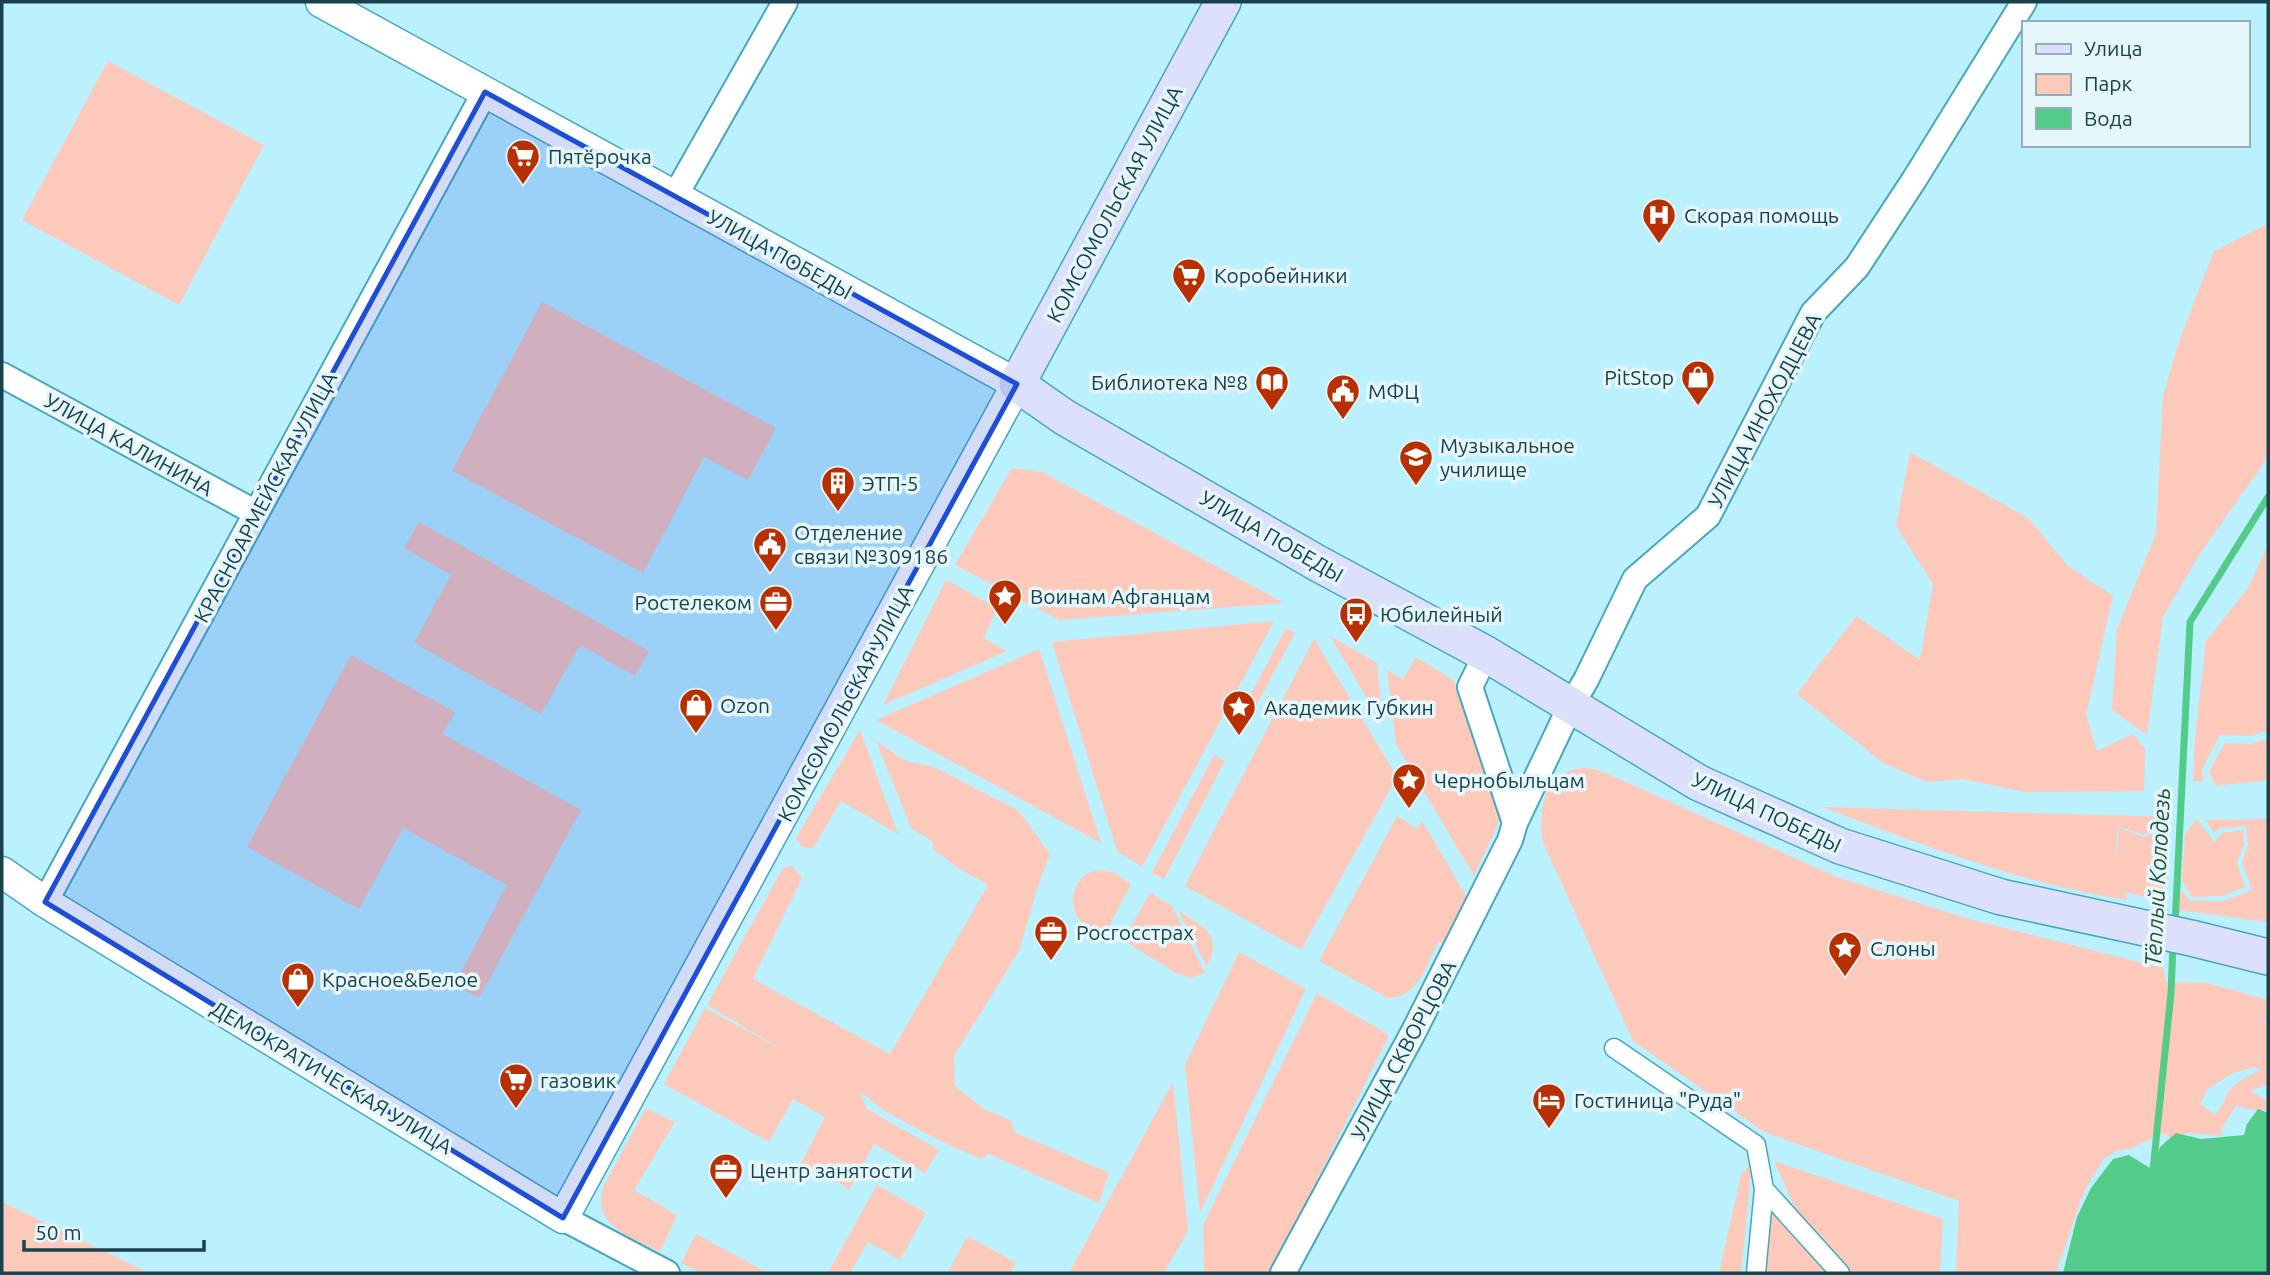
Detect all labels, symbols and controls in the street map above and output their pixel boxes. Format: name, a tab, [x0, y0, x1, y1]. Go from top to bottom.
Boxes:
legend	[2022, 21, 2249, 147]
text: Улица	[2084, 36, 2142, 60]
text: Парк	[2084, 71, 2133, 95]
street label: КОМСОМОЛЬСКАЯ УЛИЦА	[1041, 81, 1187, 326]
text: Вода	[2084, 106, 2133, 130]
supermarket icon: Пятёрочка	[504, 137, 542, 186]
place label: Пятёрочка	[548, 144, 652, 168]
hospital icon: Скорая помощь	[1640, 196, 1678, 245]
place label: Скорая помощь	[1684, 203, 1839, 227]
street label: УЛИЦА ПОБЕДЫ	[703, 204, 857, 304]
supermarket icon: Коробейники	[1170, 256, 1208, 305]
place label: Коробейники	[1214, 263, 1348, 287]
street label: УЛИЦА ИНОХОДЦЕВА	[1703, 308, 1826, 511]
shop icon: PitStop	[1679, 358, 1717, 407]
library icon: Библиотека №8	[1253, 363, 1291, 412]
place label: PitStop	[1604, 365, 1674, 389]
street label: КРАСНОАРМЕЙСКАЯ УЛИЦА	[189, 367, 342, 626]
place label: Библиотека №8	[1091, 370, 1248, 394]
public building icon: МФЦ	[1324, 372, 1362, 421]
place label: МФЦ	[1368, 379, 1419, 403]
street label: УЛИЦА КАЛИНИНА	[41, 388, 218, 500]
place label: Музыкальное училище	[1440, 433, 1575, 481]
school or university icon: Музыкальное училище	[1397, 438, 1435, 487]
building icon: ЭТП-5	[819, 464, 857, 513]
place label: ЭТП-5	[862, 471, 919, 495]
street label: УЛИЦА ПОБЕДЫ	[1196, 485, 1348, 587]
place label: Отделение связи №309186	[794, 520, 948, 568]
public building icon: Отделение связи №309186	[751, 525, 789, 574]
place icon: Воинам Афганцам	[986, 577, 1024, 626]
street label: КОМСОМОЛЬСКАЯ УЛИЦА	[772, 580, 918, 825]
office icon: Ростелеком	[757, 583, 795, 632]
place label: Воинам Афганцам	[1030, 584, 1211, 608]
place label: Ростелеком	[635, 590, 752, 614]
bus stop icon: Юбилейный	[1337, 595, 1375, 644]
place label: Юбилейный	[1380, 602, 1503, 626]
shop icon: Ozon	[677, 686, 715, 735]
place icon: Академик Губкин	[1220, 688, 1258, 737]
place label: Ozon	[720, 693, 770, 717]
place label: Академик Губкин	[1264, 695, 1434, 719]
place icon: Чернобыльцам	[1390, 761, 1428, 810]
street label: УЛИЦА ПОБЕДЫ	[1689, 767, 1845, 857]
place label: Чернобыльцам	[1434, 768, 1585, 792]
water label: Тёплый Колодезь	[2140, 787, 2174, 967]
office icon: Росгосстрах	[1032, 913, 1070, 962]
place label: Росгосстрах	[1076, 920, 1194, 944]
place icon: Слоны	[1826, 929, 1864, 978]
place label: Слоны	[1870, 936, 1936, 960]
street label: УЛИЦА СКВОРЦОВА	[1345, 956, 1461, 1144]
shop icon: Красное&Белое	[279, 960, 317, 1009]
place label: Красное&Белое	[322, 967, 478, 991]
street label: ДЕМОКРАТИЧЕСКАЯ УЛИЦА	[207, 995, 457, 1159]
supermarket icon: газовик	[497, 1061, 535, 1110]
place label: газовик	[540, 1068, 617, 1092]
hotel icon: Гостиница "Руда"	[1530, 1081, 1568, 1130]
place label: Гостиница "Руда"	[1574, 1088, 1741, 1112]
office icon: Центр занятости	[707, 1151, 745, 1200]
place label: Центр занятости	[750, 1158, 913, 1182]
scale bar	[24, 1208, 205, 1252]
text: 50 m	[35, 1220, 82, 1244]

